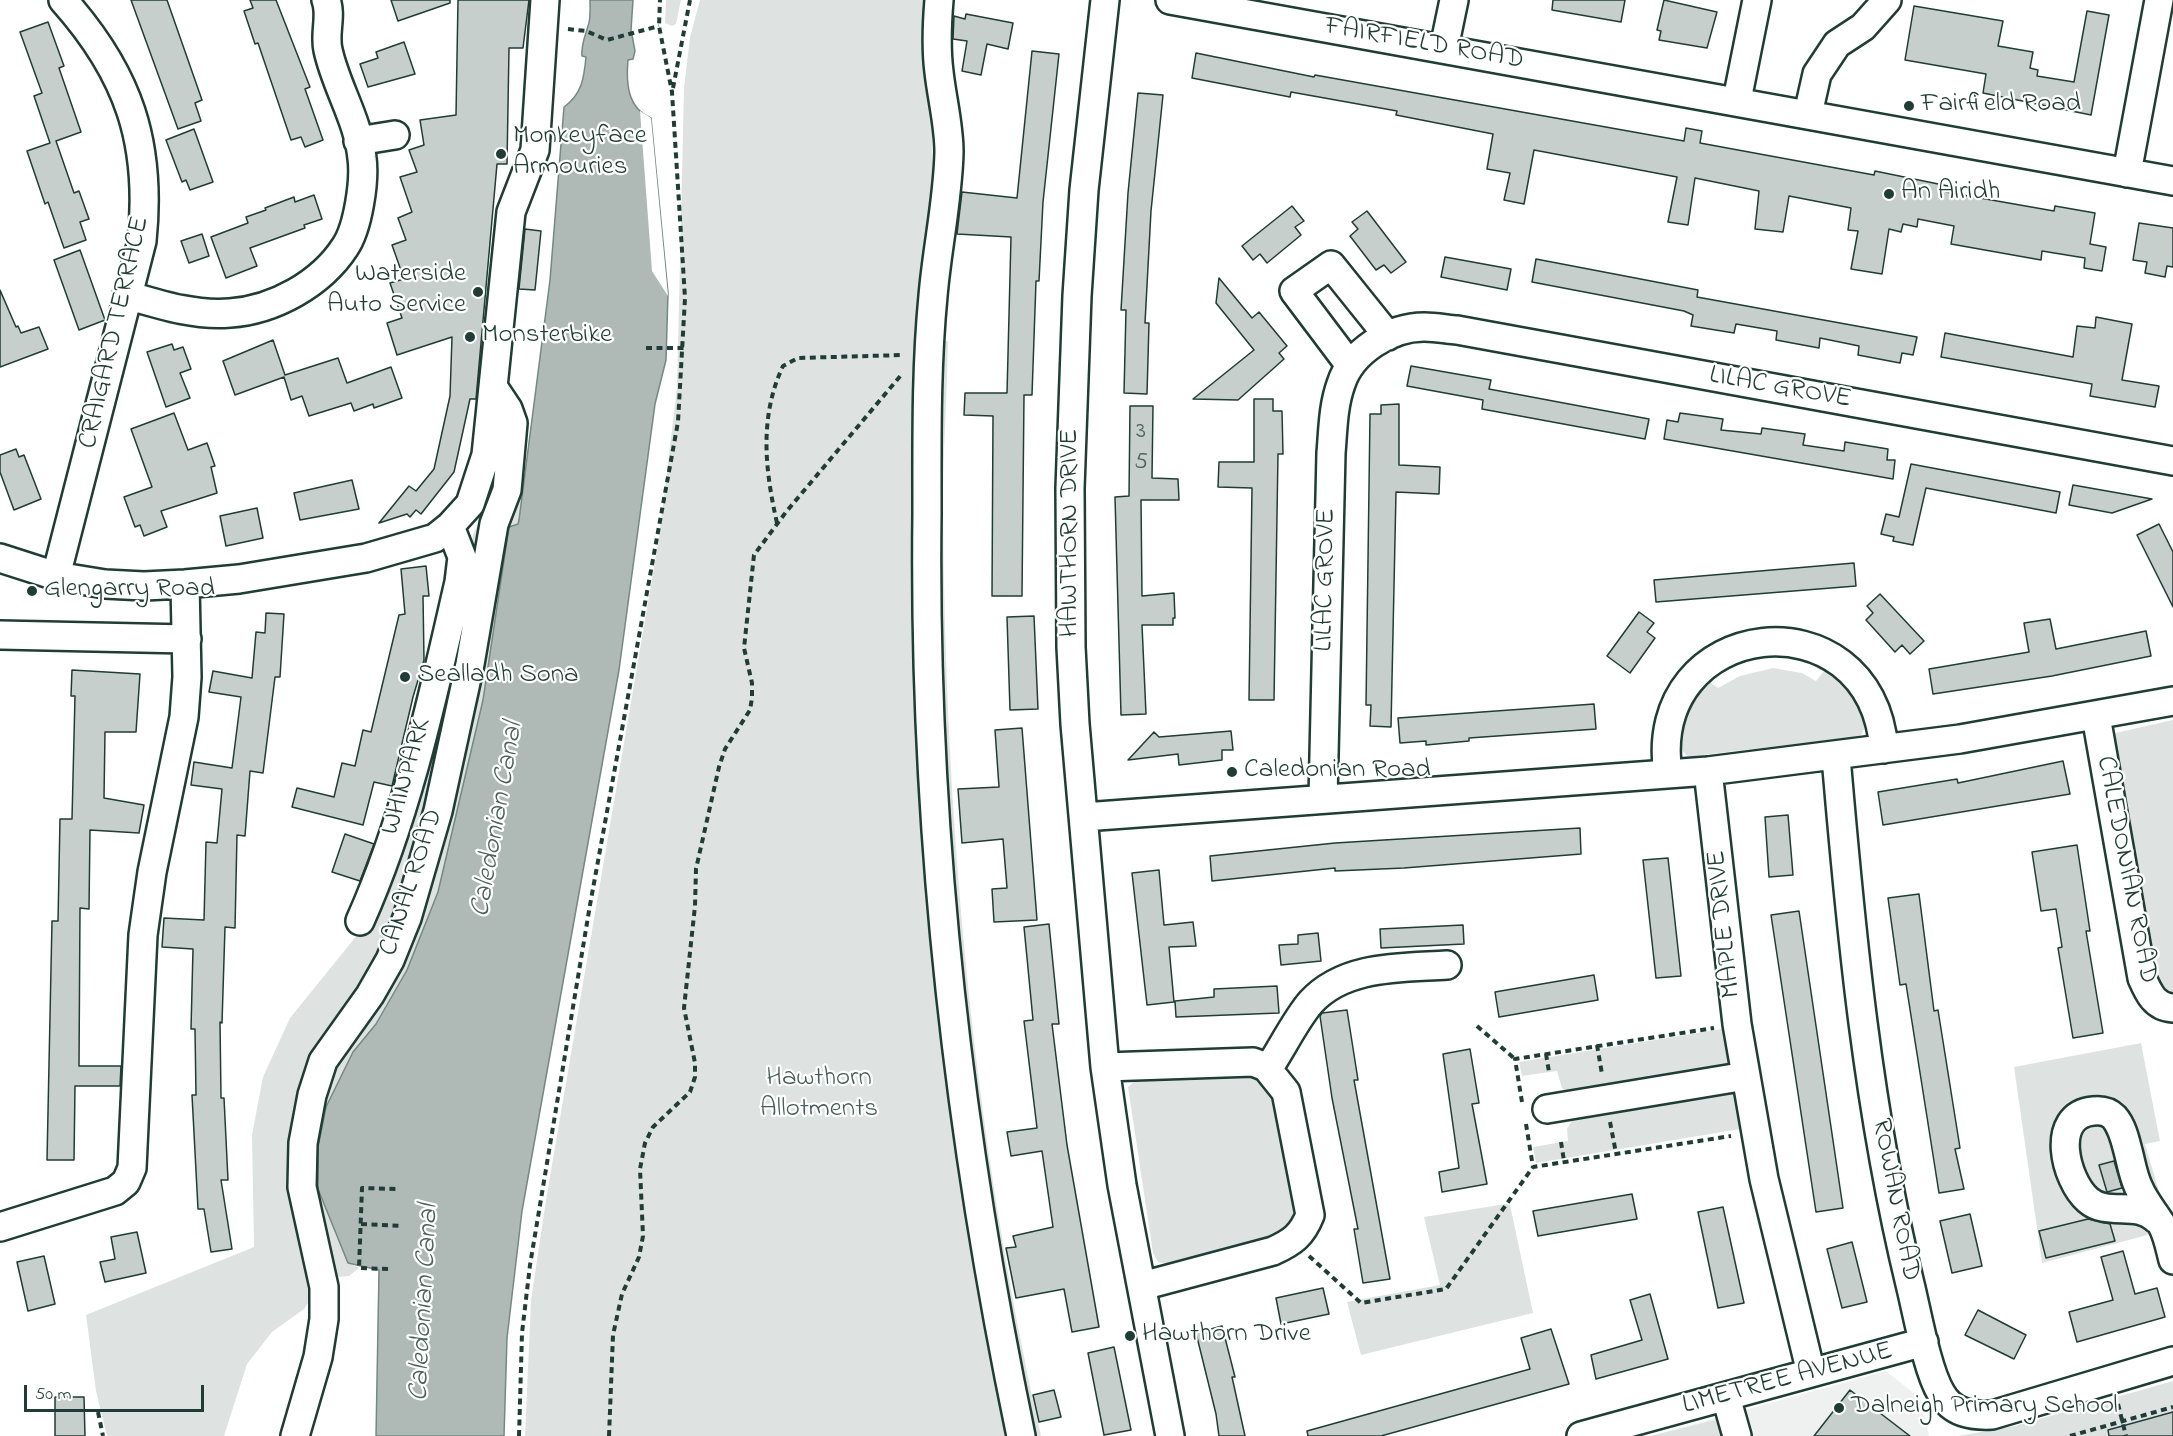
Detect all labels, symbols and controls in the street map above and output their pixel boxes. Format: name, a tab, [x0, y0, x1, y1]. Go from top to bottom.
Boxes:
street label: FAIRFIELD ROAD	[1322, 12, 1526, 78]
place label: Fairfield Road	[1921, 90, 2081, 122]
marker: Fairfield Road	[1902, 99, 1916, 113]
place label: Monkeyface Armouries	[513, 122, 647, 185]
marker: Monkeyface Armouries	[494, 147, 508, 161]
place label: An Airidh	[1901, 178, 2000, 210]
marker: An Airidh	[1882, 187, 1896, 201]
street label: CRAIGARD TERRACE	[74, 214, 158, 452]
place label: Waterside Auto Service	[327, 260, 466, 323]
marker: Waterside Auto Service	[471, 285, 485, 299]
place label: Monsterbike	[482, 321, 612, 353]
marker: Monsterbike	[463, 330, 477, 344]
street label: LILAC GROVE	[1707, 361, 1853, 417]
house number: 3	[1136, 419, 1146, 447]
street label: HAWTHORN DRIVE	[1056, 429, 1088, 637]
house number: 5	[1134, 450, 1148, 478]
street label: LILAC GROVE	[1310, 508, 1344, 652]
place label: Glengarry Road	[44, 575, 215, 607]
marker: Glengarry Road	[25, 584, 39, 598]
place label: Sealladh Sona	[417, 661, 579, 693]
marker: Sealladh Sona	[398, 670, 412, 684]
street label: WHINPARK	[376, 715, 440, 839]
water label: Caledonian Canal	[465, 720, 533, 920]
street label: CALEDONIAN ROAD	[2087, 754, 2163, 986]
place label: Caledonian Road	[1244, 756, 1431, 788]
marker: Caledonian Road	[1225, 765, 1239, 779]
street label: CANAL ROAD	[374, 806, 452, 960]
street label: MAPLE DRIVE	[1702, 848, 1750, 1000]
park label: Hawthorn Allotments	[760, 1064, 878, 1127]
street label: ROWAN ROAD	[1862, 1116, 1926, 1284]
water label: Caledonian Canal	[404, 1204, 448, 1402]
place label: Hawthorn Drive	[1142, 1320, 1311, 1352]
marker: Hawthorn Drive	[1123, 1329, 1137, 1343]
street label: LIMETREE AVENUE	[1679, 1336, 1897, 1424]
scale bar	[27, 1373, 207, 1411]
text: 50 m	[35, 1382, 72, 1408]
place label: Dalneigh Primary School	[1851, 1392, 2118, 1424]
marker: Dalneigh Primary School	[1832, 1401, 1846, 1415]

